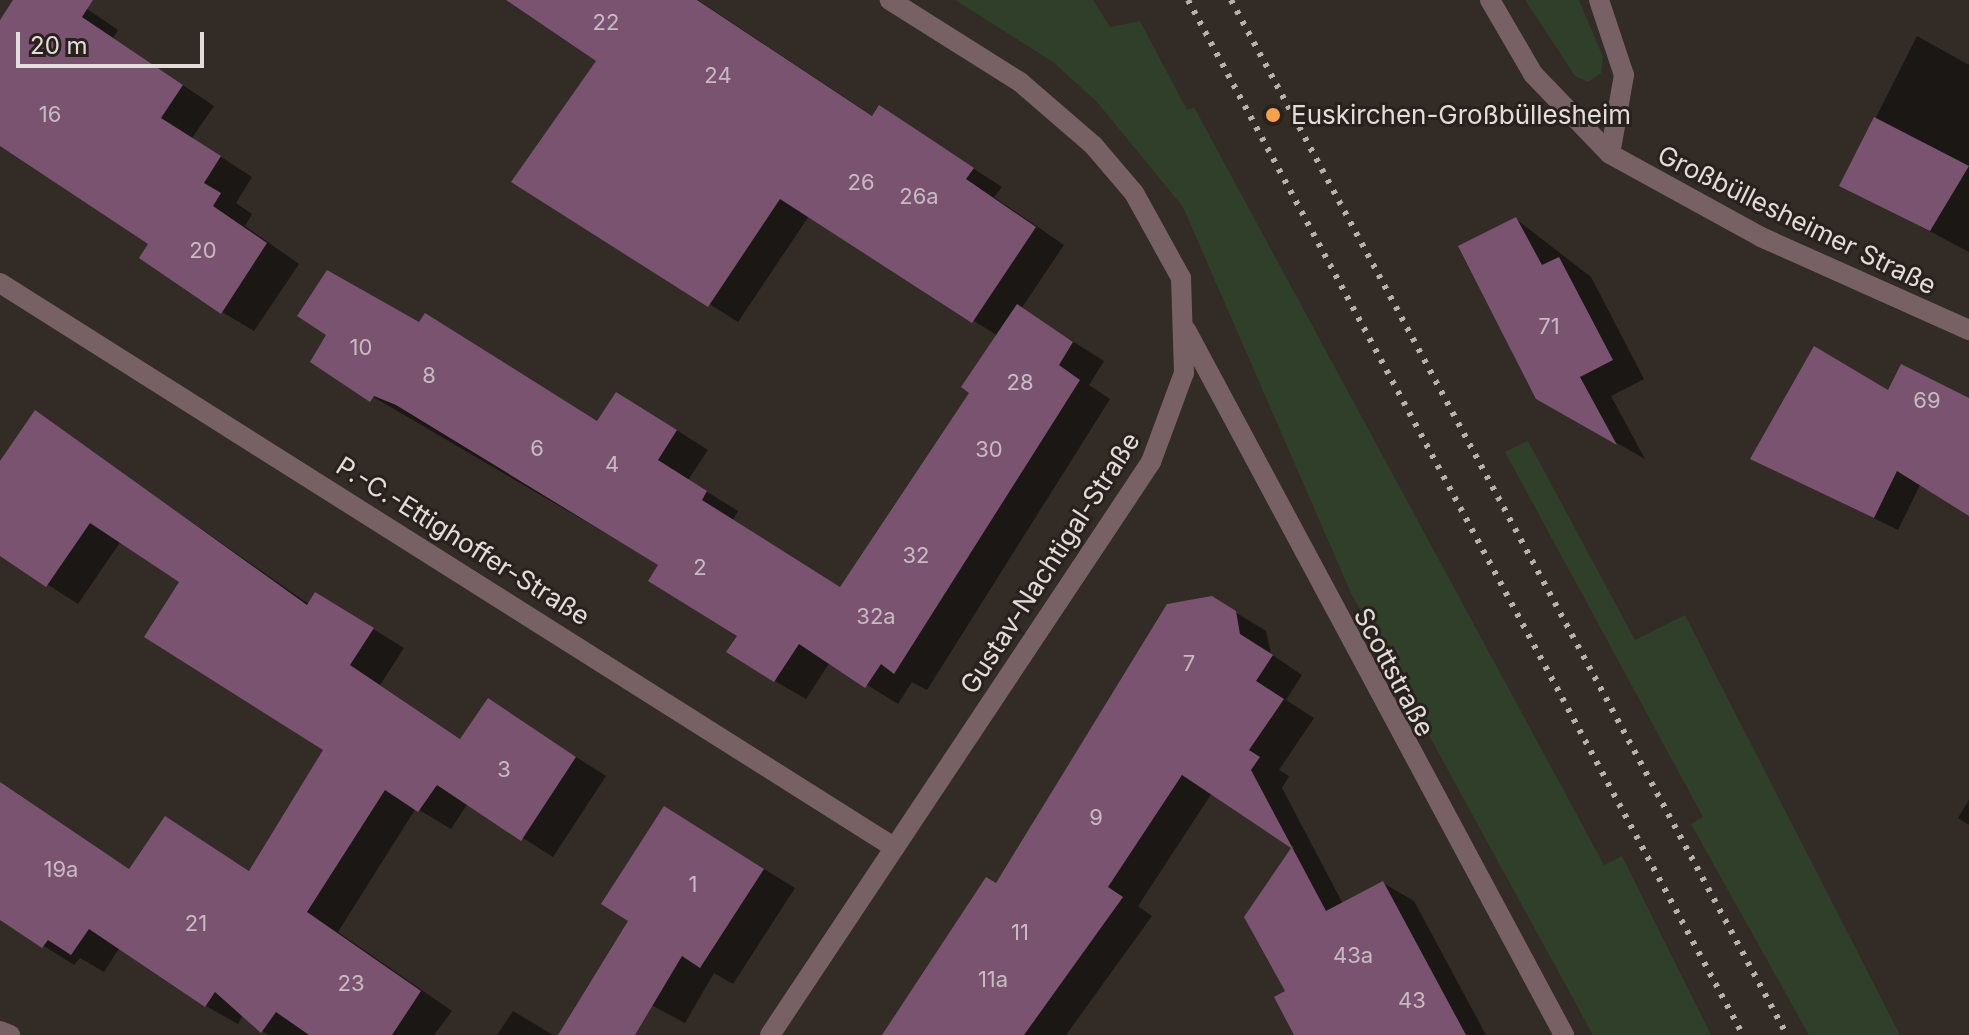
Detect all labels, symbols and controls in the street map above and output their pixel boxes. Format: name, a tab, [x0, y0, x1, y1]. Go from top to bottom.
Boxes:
house number: 22	[593, 10, 619, 36]
scale bar	[20, 16, 208, 66]
text: 20 m	[30, 31, 88, 60]
house number: 24	[704, 63, 732, 89]
place label: Euskirchen-Großbüllesheim	[1291, 99, 1631, 131]
house number: 16	[39, 102, 61, 128]
marker: Euskirchen-Großbüllesheim	[1262, 104, 1284, 126]
street label: Großbüllesheimer Straße	[1653, 139, 1941, 301]
house number: 26	[847, 170, 875, 196]
house number: 26a	[899, 184, 939, 210]
house number: 20	[189, 238, 217, 264]
house number: 71	[1538, 314, 1560, 340]
house number: 10	[350, 335, 372, 361]
house number: 8	[422, 363, 436, 389]
house number: 28	[1006, 370, 1034, 396]
house number: 69	[1913, 388, 1941, 414]
street label: Gustav-Nachtigal-Straße	[954, 426, 1146, 700]
house number: 6	[530, 436, 544, 462]
house number: 30	[975, 437, 1003, 463]
street label: P.-C.-Ettighoffer-Straße	[331, 450, 595, 632]
house number: 4	[605, 452, 619, 478]
house number: 32	[902, 543, 930, 569]
house number: 2	[693, 555, 707, 581]
street label: Scottstraße	[1347, 602, 1441, 742]
house number: 32a	[856, 604, 896, 630]
house number: 7	[1183, 651, 1195, 677]
house number: 3	[497, 757, 511, 783]
house number: 9	[1089, 805, 1103, 831]
house number: 19a	[44, 857, 78, 883]
house number: 1	[689, 872, 697, 898]
house number: 21	[185, 911, 207, 937]
house number: 11	[1011, 920, 1029, 946]
house number: 43a	[1333, 943, 1373, 969]
house number: 11a	[978, 967, 1008, 993]
house number: 23	[337, 971, 365, 997]
house number: 43	[1398, 988, 1426, 1014]

